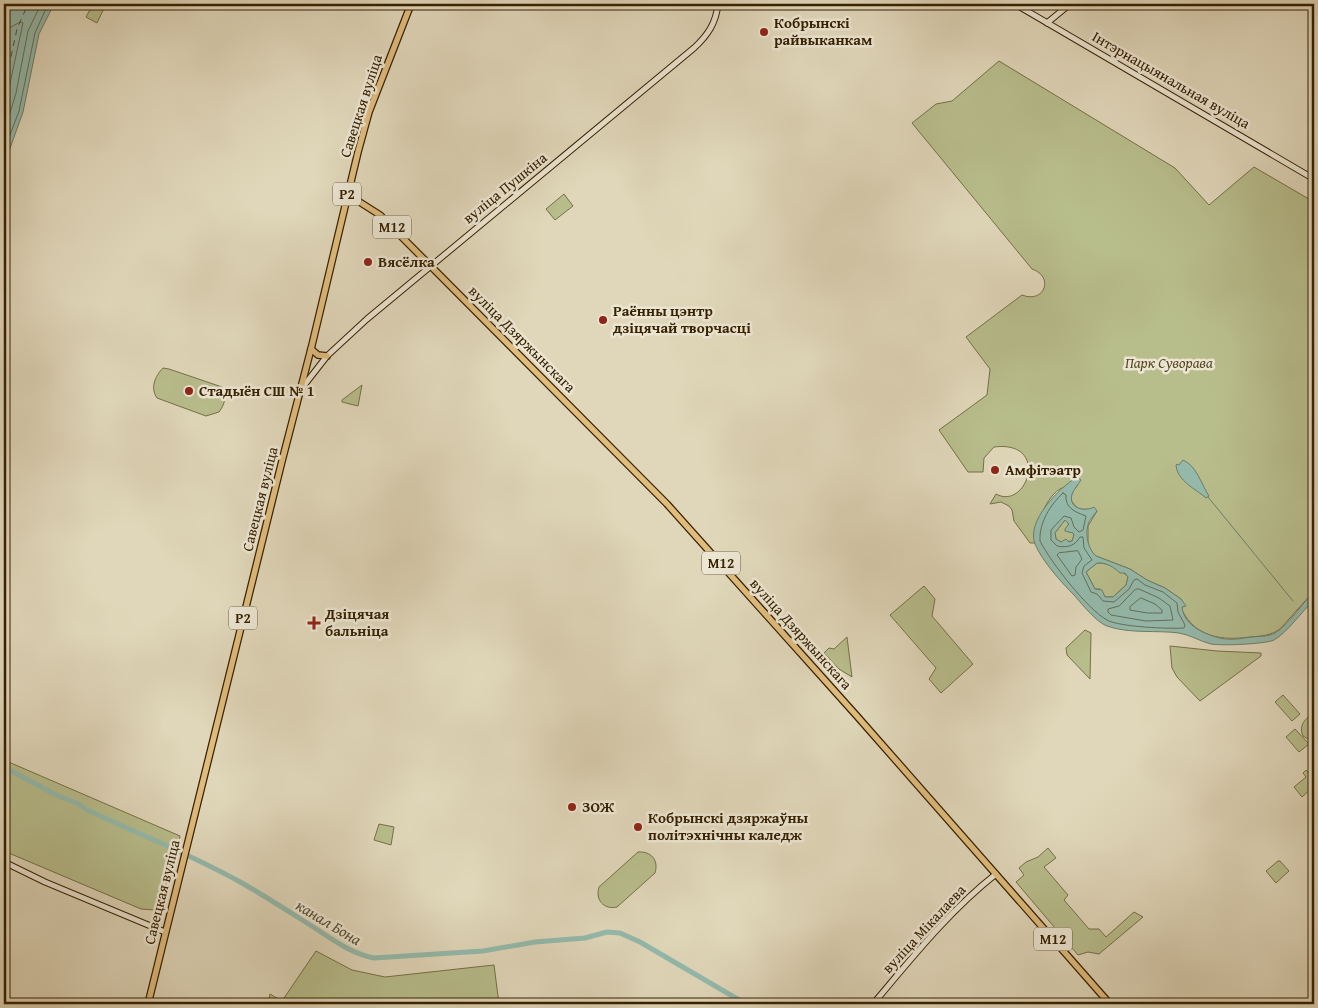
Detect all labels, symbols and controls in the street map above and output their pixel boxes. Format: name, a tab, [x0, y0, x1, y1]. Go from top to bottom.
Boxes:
place label: Кобрынскі райвыканкам	[774, 12, 872, 50]
marker: Кобрынскі райвыканкам	[758, 26, 770, 38]
street label: Інтэрнацыянальная вуліца	[1088, 26, 1255, 134]
street label: Савецкая вуліца	[334, 51, 387, 160]
street label: вуліца Пушкіна	[458, 147, 552, 228]
road number: Р2	[333, 182, 361, 205]
road number: М12	[373, 216, 411, 238]
place label: Вясёлка	[378, 251, 435, 272]
marker: Вясёлка	[362, 256, 374, 268]
street label: вуліца Дзяржынскага	[464, 280, 581, 397]
place label: Раённы цэнтр дзіцячай творчасці	[613, 300, 751, 338]
marker: Раённы цэнтр дзіцячай творчасці	[597, 314, 609, 326]
park label: Парк Суворава	[1125, 352, 1213, 373]
place label: Стадыён СШ № 1	[199, 380, 314, 401]
marker: Стадыён СШ № 1	[183, 385, 195, 397]
street label: Савецкая вуліца	[236, 444, 283, 553]
place label: Амфітэатр	[1005, 459, 1081, 480]
marker: Амфітэатр	[989, 464, 1001, 476]
road number: М12	[702, 552, 740, 574]
street label: вуліца Дзяржынскага	[746, 573, 858, 695]
place label: Дзіцячая бальніца	[324, 603, 389, 641]
road number: Р2	[229, 606, 257, 630]
marker: Дзіцячая бальніца	[307, 616, 321, 630]
place label: ЗОЖ	[582, 796, 615, 817]
marker: ЗОЖ	[566, 801, 578, 813]
place label: Кобрынскі дзяржаўны політэхнічны каледж	[648, 807, 809, 845]
marker: Кобрынскі дзяржаўны політэхнічны каледж	[632, 821, 644, 833]
street label: Савецкая вуліца	[138, 837, 185, 946]
street label: вуліца Мікалаева	[877, 879, 971, 978]
water label: канал Бона	[292, 893, 367, 951]
road number: М12	[1034, 928, 1072, 951]

